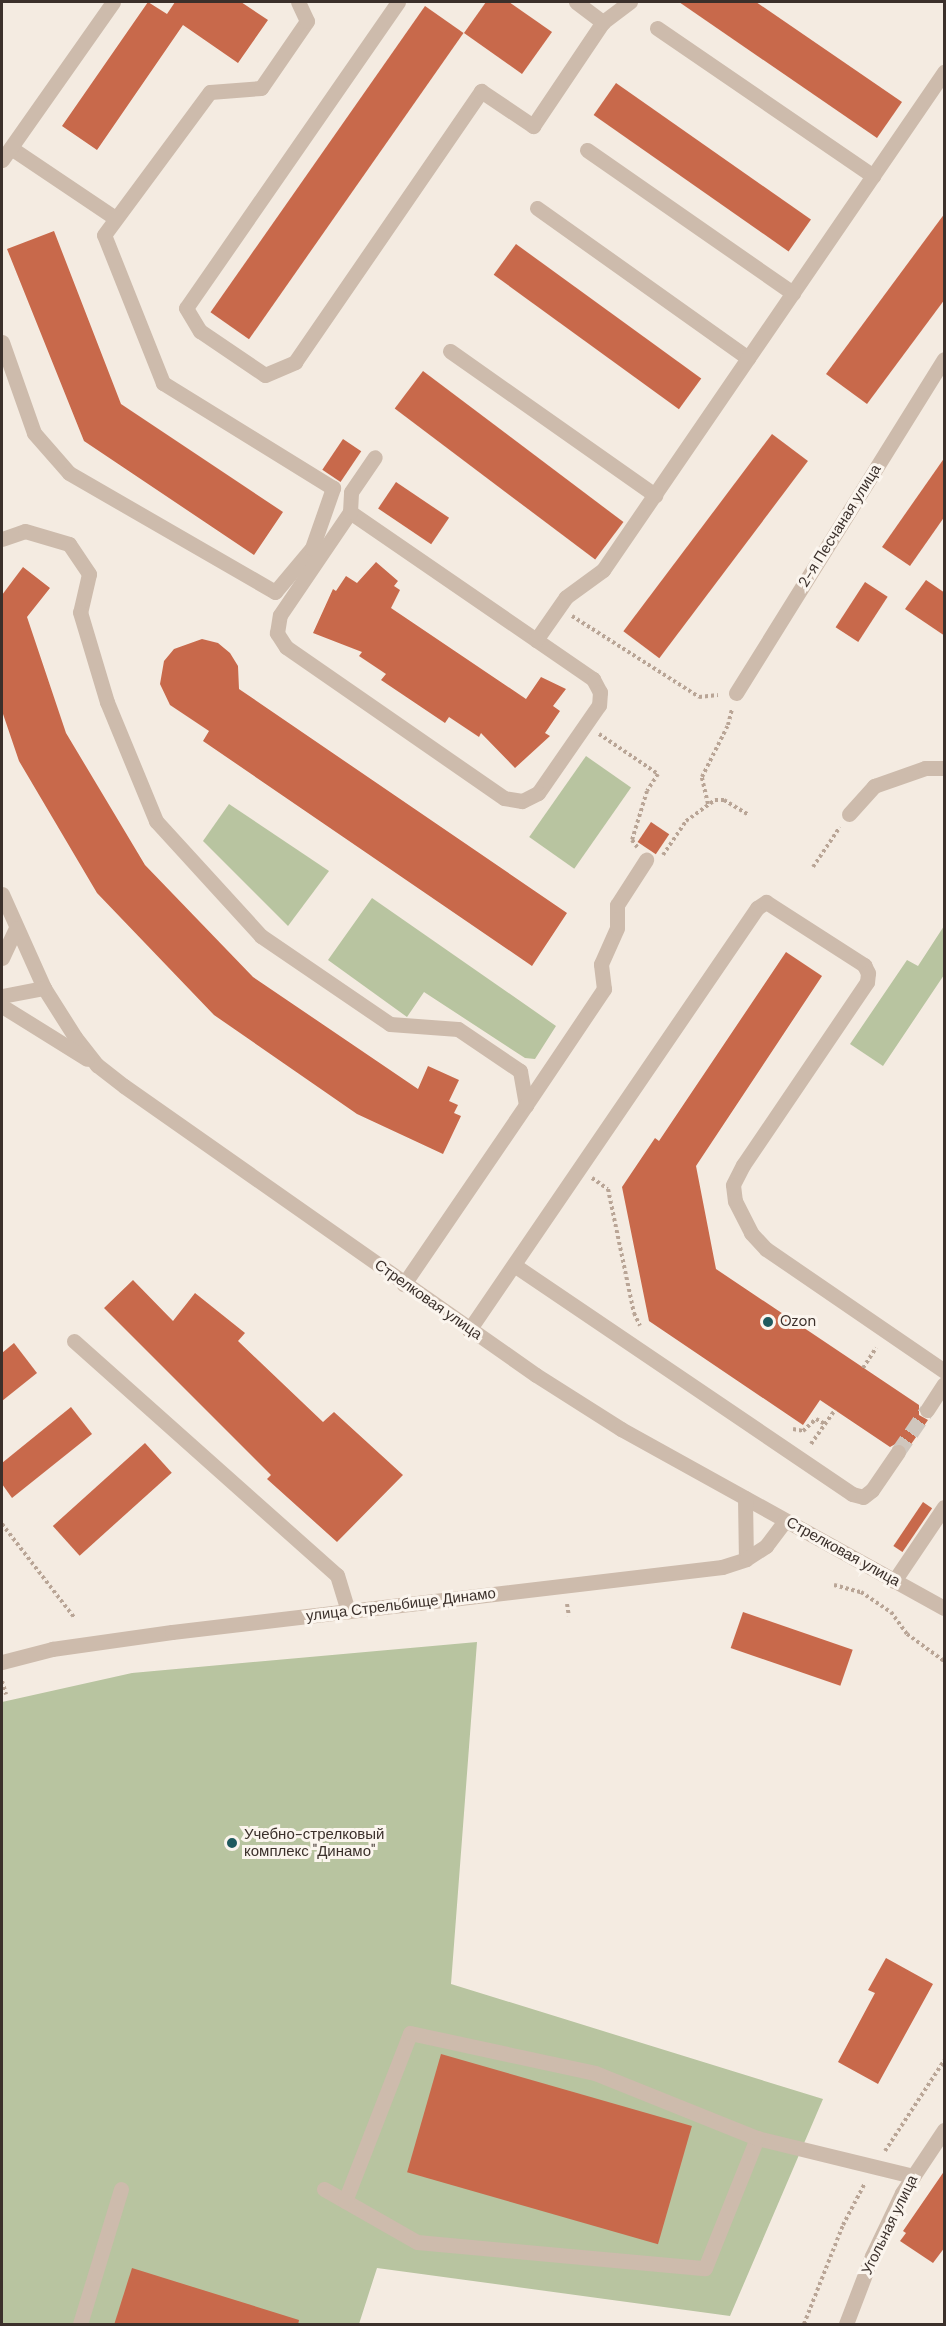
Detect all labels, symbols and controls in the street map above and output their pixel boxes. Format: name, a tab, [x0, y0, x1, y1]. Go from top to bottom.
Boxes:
street label: 2-я Песчаная улица	[795, 461, 885, 591]
street label: Стрелковая улица	[371, 1256, 485, 1344]
place label: Ozon	[780, 1313, 816, 1331]
marker: Ozon	[761, 1315, 775, 1329]
street label: Стрелковая улица	[783, 1513, 903, 1591]
street label: улица Стрельбище Динамо	[305, 1584, 497, 1626]
place label: Учебно-стрелковый комплекс "Динамо"	[244, 1825, 384, 1860]
marker: Учебно-стрелковый комплекс "Динамо"	[225, 1836, 239, 1850]
street label: Угольная улица	[858, 2172, 922, 2278]

